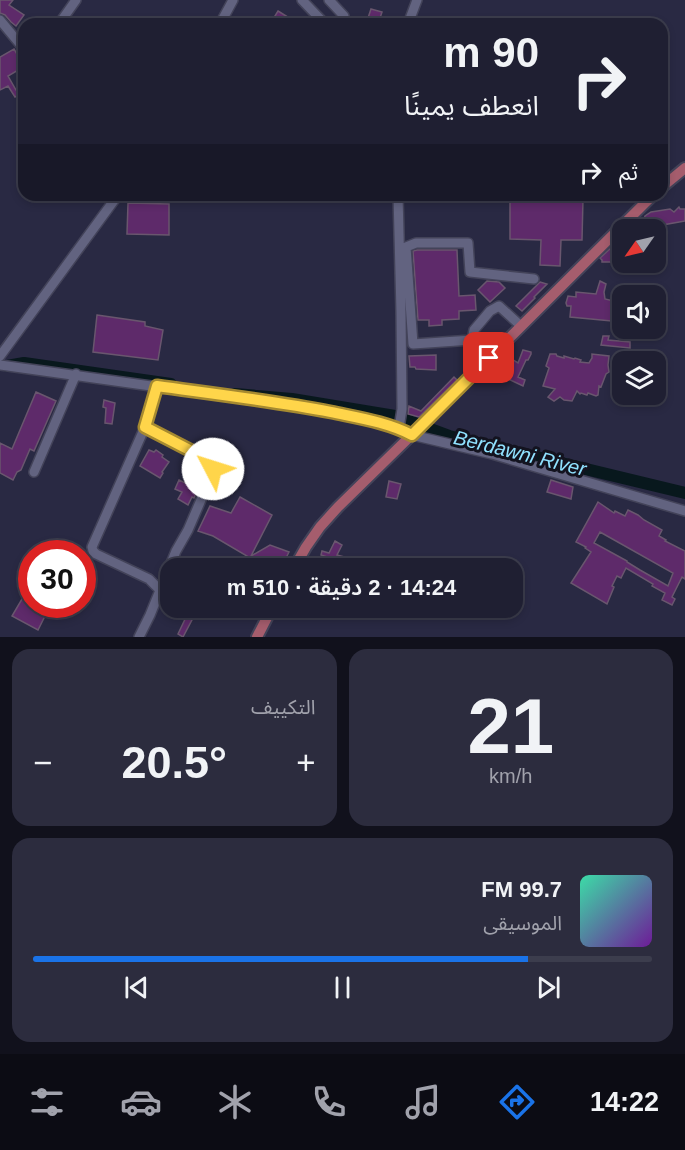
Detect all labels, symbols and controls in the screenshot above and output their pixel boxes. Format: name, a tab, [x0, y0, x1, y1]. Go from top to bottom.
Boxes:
text: 90 m	[443, 29, 539, 76]
icon: right	[560, 42, 638, 120]
text: انعطف يمينًا	[404, 91, 539, 121]
icon: right	[574, 156, 607, 189]
text: ثم	[619, 160, 638, 185]
north arrow	[612, 219, 666, 273]
map controls	[612, 219, 666, 405]
button: sound	[612, 285, 666, 339]
pin	[463, 332, 514, 383]
icon: arrive	[472, 341, 505, 374]
button: layers	[612, 351, 666, 405]
water label: Berdawni River	[452, 426, 590, 480]
position arrow	[181, 437, 245, 501]
speed limit sign: 30	[18, 540, 96, 618]
text: 14:24 · 2 دقيقة · 510 m	[227, 575, 456, 600]
text: 21	[467, 682, 554, 770]
text: التكييف	[251, 696, 316, 718]
text: 20.5°	[121, 737, 227, 788]
text: −	[33, 744, 52, 781]
text: +	[296, 744, 316, 781]
text: km/h	[489, 765, 532, 787]
text: 99.7 FM	[481, 877, 562, 902]
text: الموسيقى	[483, 912, 562, 934]
icon: previous	[120, 971, 153, 1004]
icon: pause	[326, 971, 359, 1004]
icon: next	[532, 971, 565, 1004]
icon: filters	[26, 1081, 68, 1123]
icon: car	[120, 1081, 162, 1123]
icon: climate	[214, 1081, 256, 1123]
icon: phone	[308, 1081, 350, 1123]
icon: music	[402, 1081, 444, 1123]
icon: directions	[496, 1081, 538, 1123]
text: 14:22	[590, 1087, 659, 1117]

